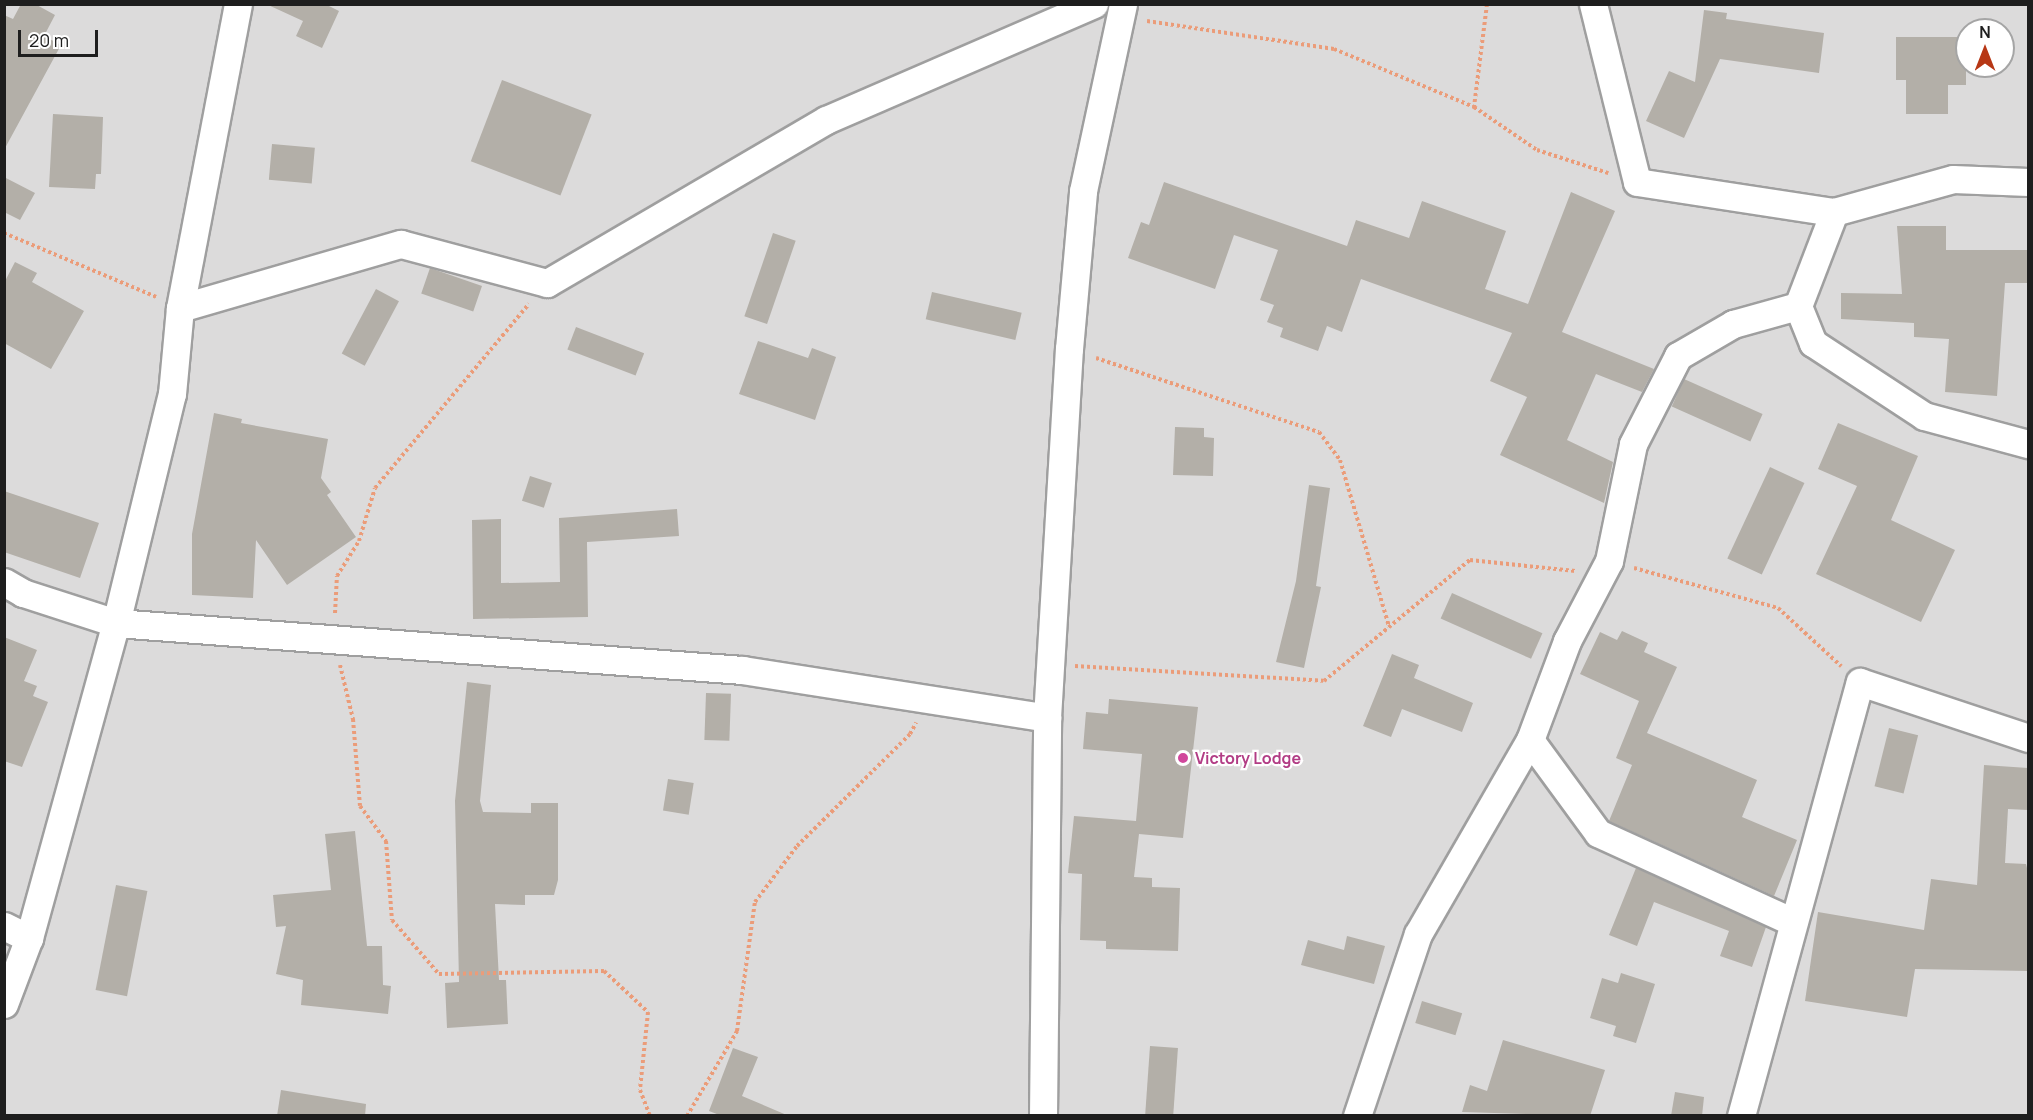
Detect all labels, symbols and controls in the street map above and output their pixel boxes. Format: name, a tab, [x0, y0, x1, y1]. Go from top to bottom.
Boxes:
scale bar	[21, 18, 100, 56]
north arrow	[1955, 18, 2015, 78]
text: N	[1979, 21, 1991, 43]
text: 20 m	[29, 28, 69, 52]
place label: Victory Lodge	[1195, 748, 1301, 768]
marker: Victory Lodge	[1176, 751, 1190, 765]

